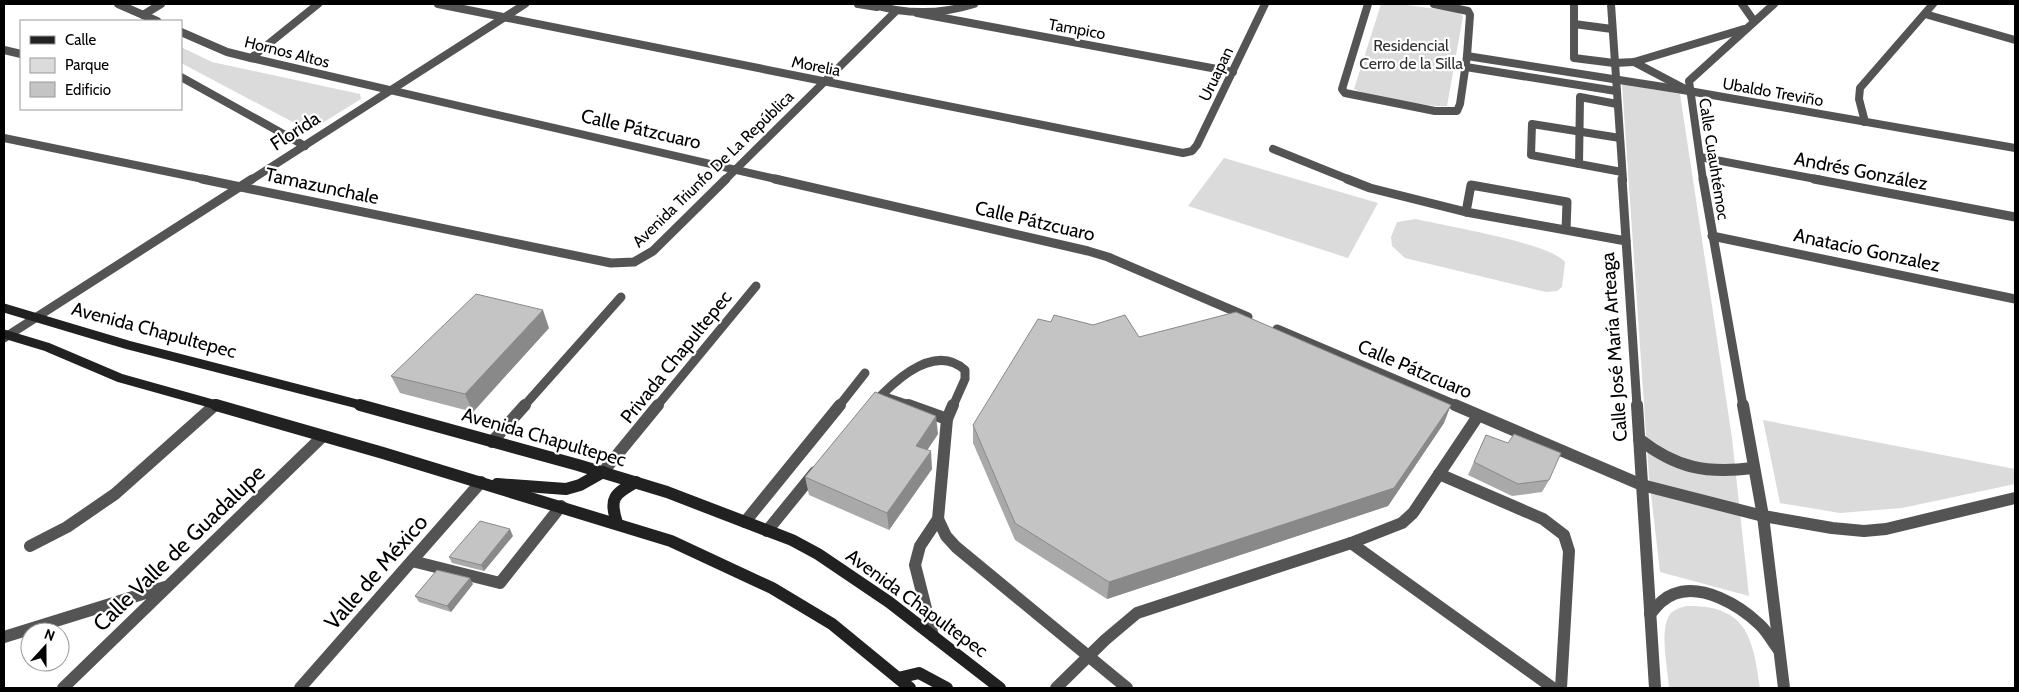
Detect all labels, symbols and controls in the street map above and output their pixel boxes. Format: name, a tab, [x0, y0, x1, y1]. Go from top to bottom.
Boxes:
street label: Tampico	[1047, 15, 1107, 43]
legend	[20, 20, 182, 110]
text: Calle	[65, 31, 96, 49]
street label: Hornos Altos	[242, 32, 332, 72]
park label: Residencial Cerro de la Silla	[1359, 36, 1463, 73]
street label: Uruapan	[1195, 44, 1237, 104]
street label: Morelia	[790, 52, 842, 80]
text: Parque	[65, 56, 109, 74]
street label: Ubaldo Treviño	[1721, 74, 1825, 110]
text: Edificio	[65, 81, 111, 99]
street label: Avenida Triunfo De La República	[629, 87, 798, 251]
street label: Calle Cuauhtémoc	[1695, 97, 1733, 221]
street label: Calle Pátzcuaro	[579, 104, 703, 154]
street label: Florida	[266, 107, 324, 155]
street label: Andrés González	[1792, 147, 1930, 195]
street label: Tamazunchale	[263, 163, 381, 209]
street label: Calle Pátzcuaro	[973, 196, 1097, 246]
street label: Anatacio Gonzalez	[1792, 223, 1942, 277]
street label: Calle José María Arteaga	[1596, 251, 1632, 443]
street label: Privada Chapultepec	[615, 286, 737, 428]
street label: Avenida Chapultepec	[69, 297, 239, 363]
street label: Calle Pátzcuaro	[1354, 335, 1476, 403]
street label: Avenida Chapultepec	[459, 403, 629, 472]
street label: Calle Valle de Guadalupe	[87, 459, 271, 637]
street label: Valle de México	[319, 509, 433, 635]
street label: Avenida Chapultepec	[842, 544, 993, 662]
north arrow	[20, 622, 70, 672]
text: N	[42, 625, 58, 645]

